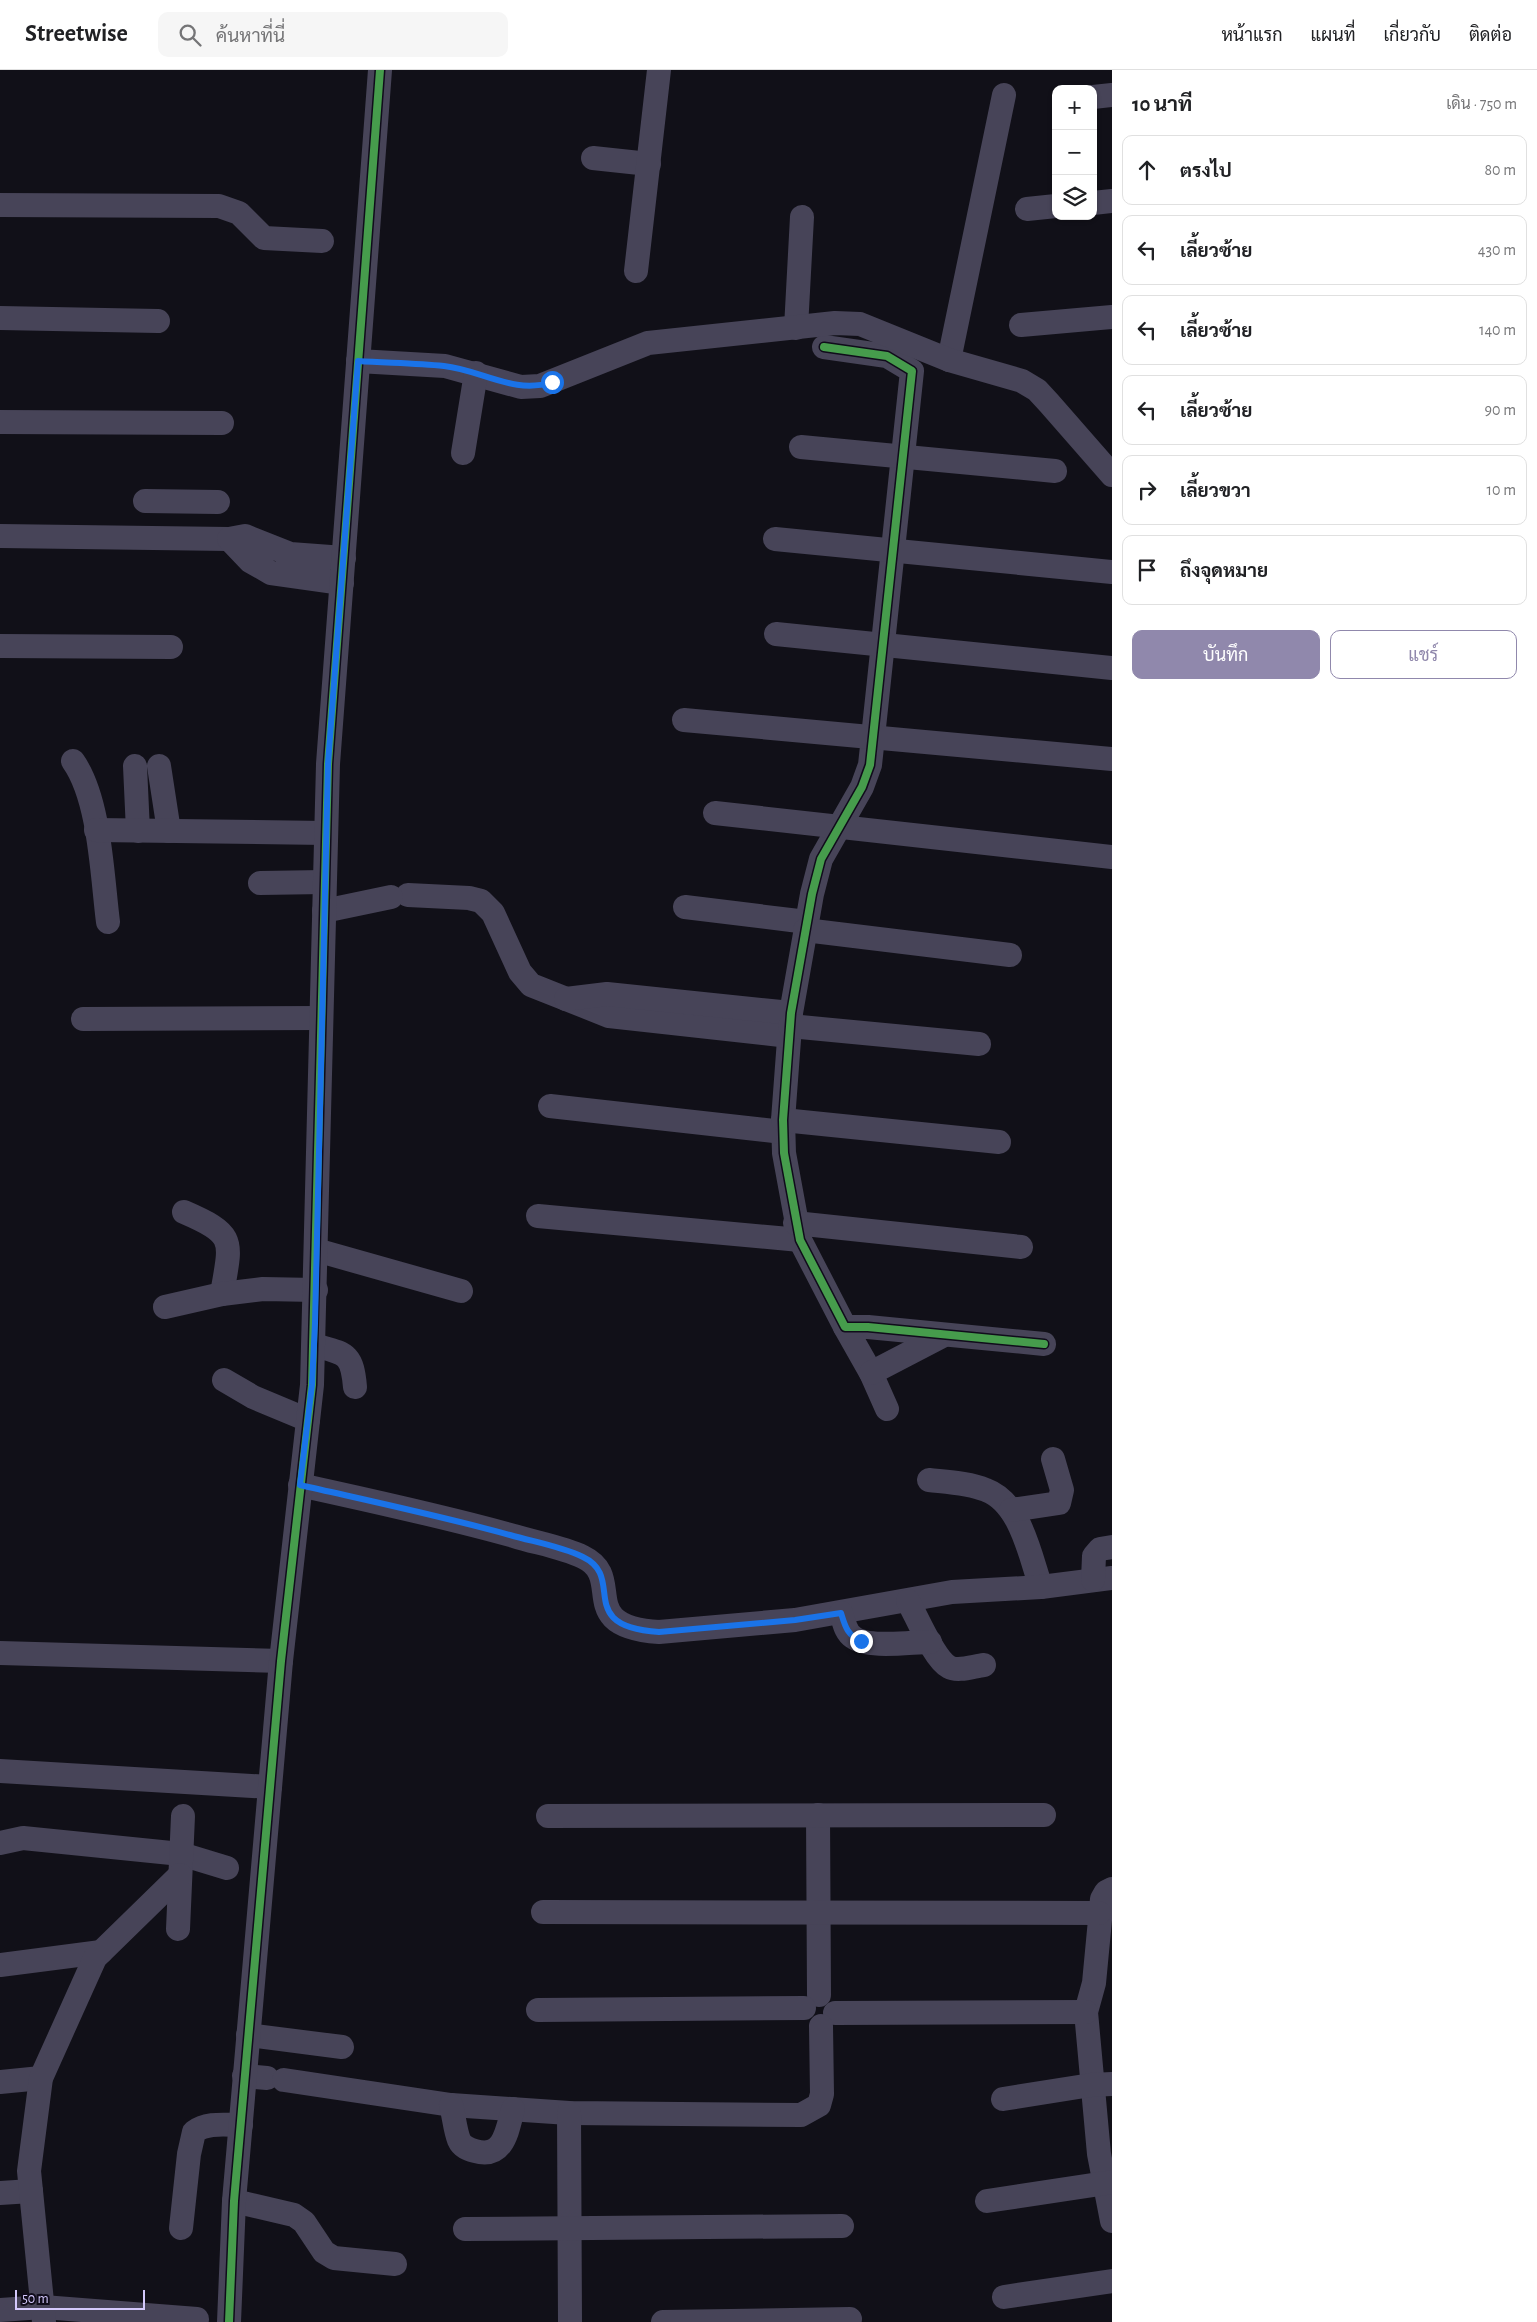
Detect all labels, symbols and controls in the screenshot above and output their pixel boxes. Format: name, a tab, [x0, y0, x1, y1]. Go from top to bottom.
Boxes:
search box	[158, 12, 508, 57]
icon: search	[176, 21, 204, 49]
text: Streetwise	[25, 22, 128, 46]
text: ค้นหาที่นี่	[216, 27, 285, 46]
text: หน้าแรก	[1221, 27, 1283, 45]
text: แผนที่	[1311, 27, 1355, 45]
text: เกี่ยวกับ	[1383, 27, 1441, 45]
text: ติดต่อ	[1469, 27, 1512, 45]
map controls	[1052, 85, 1097, 220]
button: +	[1052, 85, 1097, 130]
text: 10 นาที	[1132, 94, 1192, 115]
text: เดิน · 750 m	[1446, 96, 1517, 112]
button: −	[1052, 130, 1097, 175]
icon: ahead	[1133, 156, 1161, 184]
text: ตรงไป	[1180, 162, 1232, 181]
text: 80 m	[1485, 162, 1516, 178]
button: layers	[1052, 175, 1097, 220]
icon: left	[1133, 236, 1161, 264]
text: เลี้ยวซ้าย	[1180, 242, 1252, 261]
text: 430 m	[1478, 242, 1516, 258]
icon: left	[1133, 316, 1161, 344]
text: เลี้ยวซ้าย	[1180, 322, 1252, 341]
text: 140 m	[1479, 322, 1516, 338]
route start	[541, 371, 564, 394]
icon: left	[1133, 396, 1161, 424]
text: เลี้ยวซ้าย	[1180, 402, 1252, 421]
text: 90 m	[1485, 402, 1516, 418]
icon: right	[1133, 476, 1161, 504]
text: เลี้ยวขวา	[1180, 482, 1251, 501]
text: 10 m	[1487, 482, 1516, 498]
icon: arrive	[1133, 556, 1161, 584]
text: ถึงจุดหมาย	[1180, 562, 1268, 581]
button: บันทึก	[1132, 630, 1320, 679]
button: แชร์	[1330, 630, 1517, 679]
route end	[850, 1630, 873, 1653]
scale bar	[15, 2287, 145, 2310]
text: 50 m	[22, 2292, 49, 2306]

